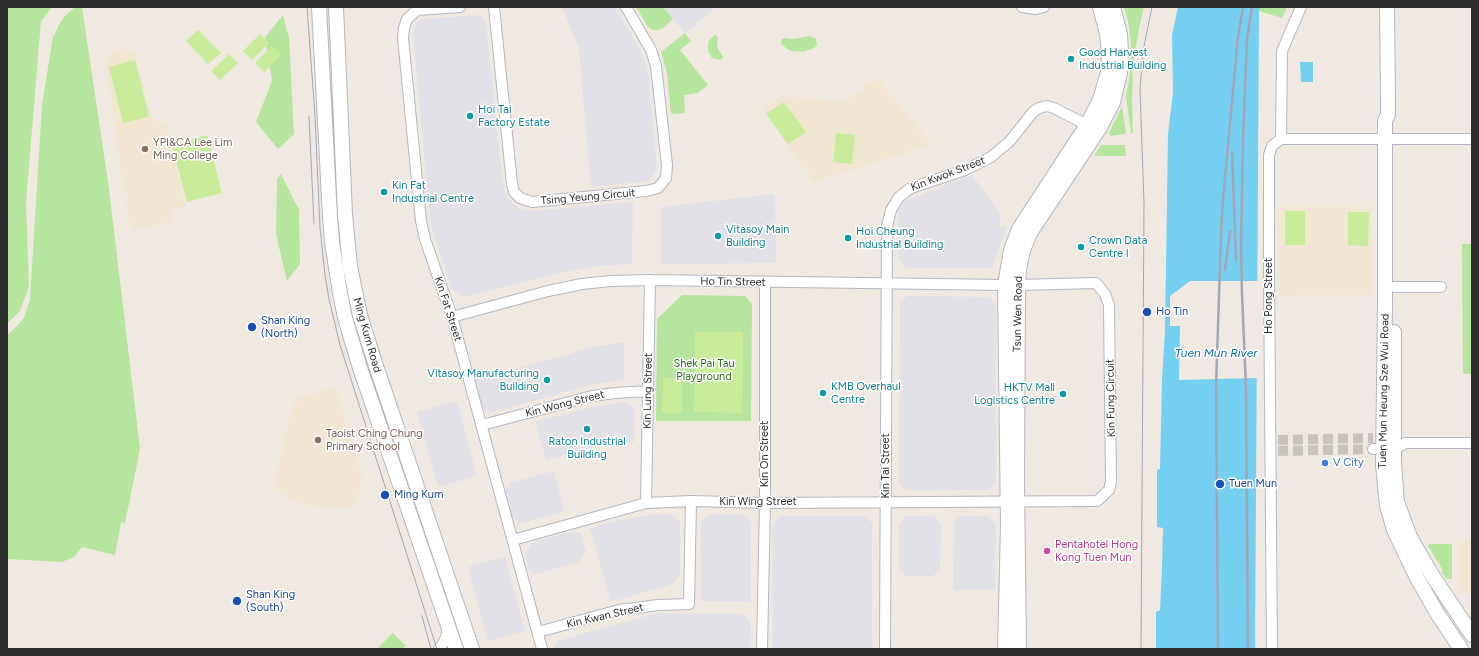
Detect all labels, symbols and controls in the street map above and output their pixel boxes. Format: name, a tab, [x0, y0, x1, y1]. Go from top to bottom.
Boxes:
place label: Good Harvest Industrial Building	[1079, 46, 1166, 72]
marker: Good Harvest Industrial Building	[1066, 54, 1076, 64]
place label: Hoi Tai Factory Estate	[478, 103, 550, 129]
marker: Hoi Tai Factory Estate	[465, 111, 475, 121]
place label: YPI&CA Lee Lim Ming College	[153, 136, 232, 162]
marker: YPI&CA Lee Lim Ming College	[140, 144, 150, 154]
street label: Kin Kwok Street	[909, 154, 987, 194]
place label: Kin Fat Industrial Centre	[392, 179, 474, 205]
street label: Tsing Yeung Circuit	[540, 186, 636, 208]
marker: Kin Fat Industrial Centre	[379, 187, 389, 197]
place label: Vitasoy Main Building	[726, 223, 789, 249]
place label: Hoi Cheung Industrial Building	[856, 225, 943, 251]
marker: Vitasoy Main Building	[713, 231, 723, 241]
marker: Hoi Cheung Industrial Building	[843, 233, 853, 243]
place label: Crown Data Centre I	[1089, 234, 1147, 260]
marker: Crown Data Centre I	[1076, 242, 1086, 252]
street label: Ho Pong Street	[1262, 258, 1276, 334]
street label: Kin Fat Street	[431, 275, 465, 343]
street label: Ho Tin Street	[700, 275, 766, 289]
street label: Tsun Wen Road	[1011, 276, 1025, 352]
street label: Ming Kum Road	[350, 296, 384, 374]
place label: Ho Tin	[1156, 305, 1188, 319]
marker: Ho Tin	[1141, 306, 1153, 318]
place label: Shan King (North)	[261, 314, 310, 340]
street label: Tuen Mun Heung Sze Wui Road	[1376, 314, 1392, 468]
marker: Shan King (North)	[246, 321, 258, 333]
water label: Tuen Mun River	[1175, 346, 1257, 360]
street label: Kin Lung Street	[641, 353, 655, 429]
park label: Shek Pai Tau Playground	[673, 357, 735, 383]
street label: Kin Fung Circuit	[1104, 359, 1118, 437]
place label: Vitasoy Manufacturing Building	[427, 367, 539, 393]
marker: Vitasoy Manufacturing Building	[542, 375, 552, 385]
place label: KMB Overhaul Centre	[831, 380, 901, 406]
place label: HKTV Mall Logistics Centre	[974, 381, 1055, 407]
street label: Kin Wong Street	[524, 388, 606, 420]
marker: KMB Overhaul Centre	[818, 388, 828, 398]
marker: HKTV Mall Logistics Centre	[1058, 389, 1068, 399]
street label: Kin On Street	[758, 421, 772, 487]
marker: Raton Industrial Building	[582, 424, 592, 434]
place label: Taoist Ching Chung Primary School	[326, 427, 423, 453]
street label: Kin Tai Street	[879, 433, 893, 499]
marker: Taoist Ching Chung Primary School	[313, 435, 323, 445]
place label: Raton Industrial Building	[548, 435, 626, 461]
place label: V City	[1333, 456, 1364, 470]
marker: V City	[1320, 458, 1330, 468]
place label: Tuen Mun	[1229, 477, 1277, 491]
marker: Tuen Mun	[1214, 478, 1226, 490]
place label: Ming Kum	[394, 488, 443, 502]
marker: Ming Kum	[379, 489, 391, 501]
street label: Kin Wing Street	[719, 495, 797, 509]
place label: Pentahotel Hong Kong Tuen Mun	[1055, 538, 1138, 564]
marker: Pentahotel Hong Kong Tuen Mun	[1042, 546, 1052, 556]
place label: Shan King (South)	[246, 588, 295, 614]
marker: Shan King (South)	[231, 595, 243, 607]
street label: Kin Kwan Street	[565, 601, 645, 631]

